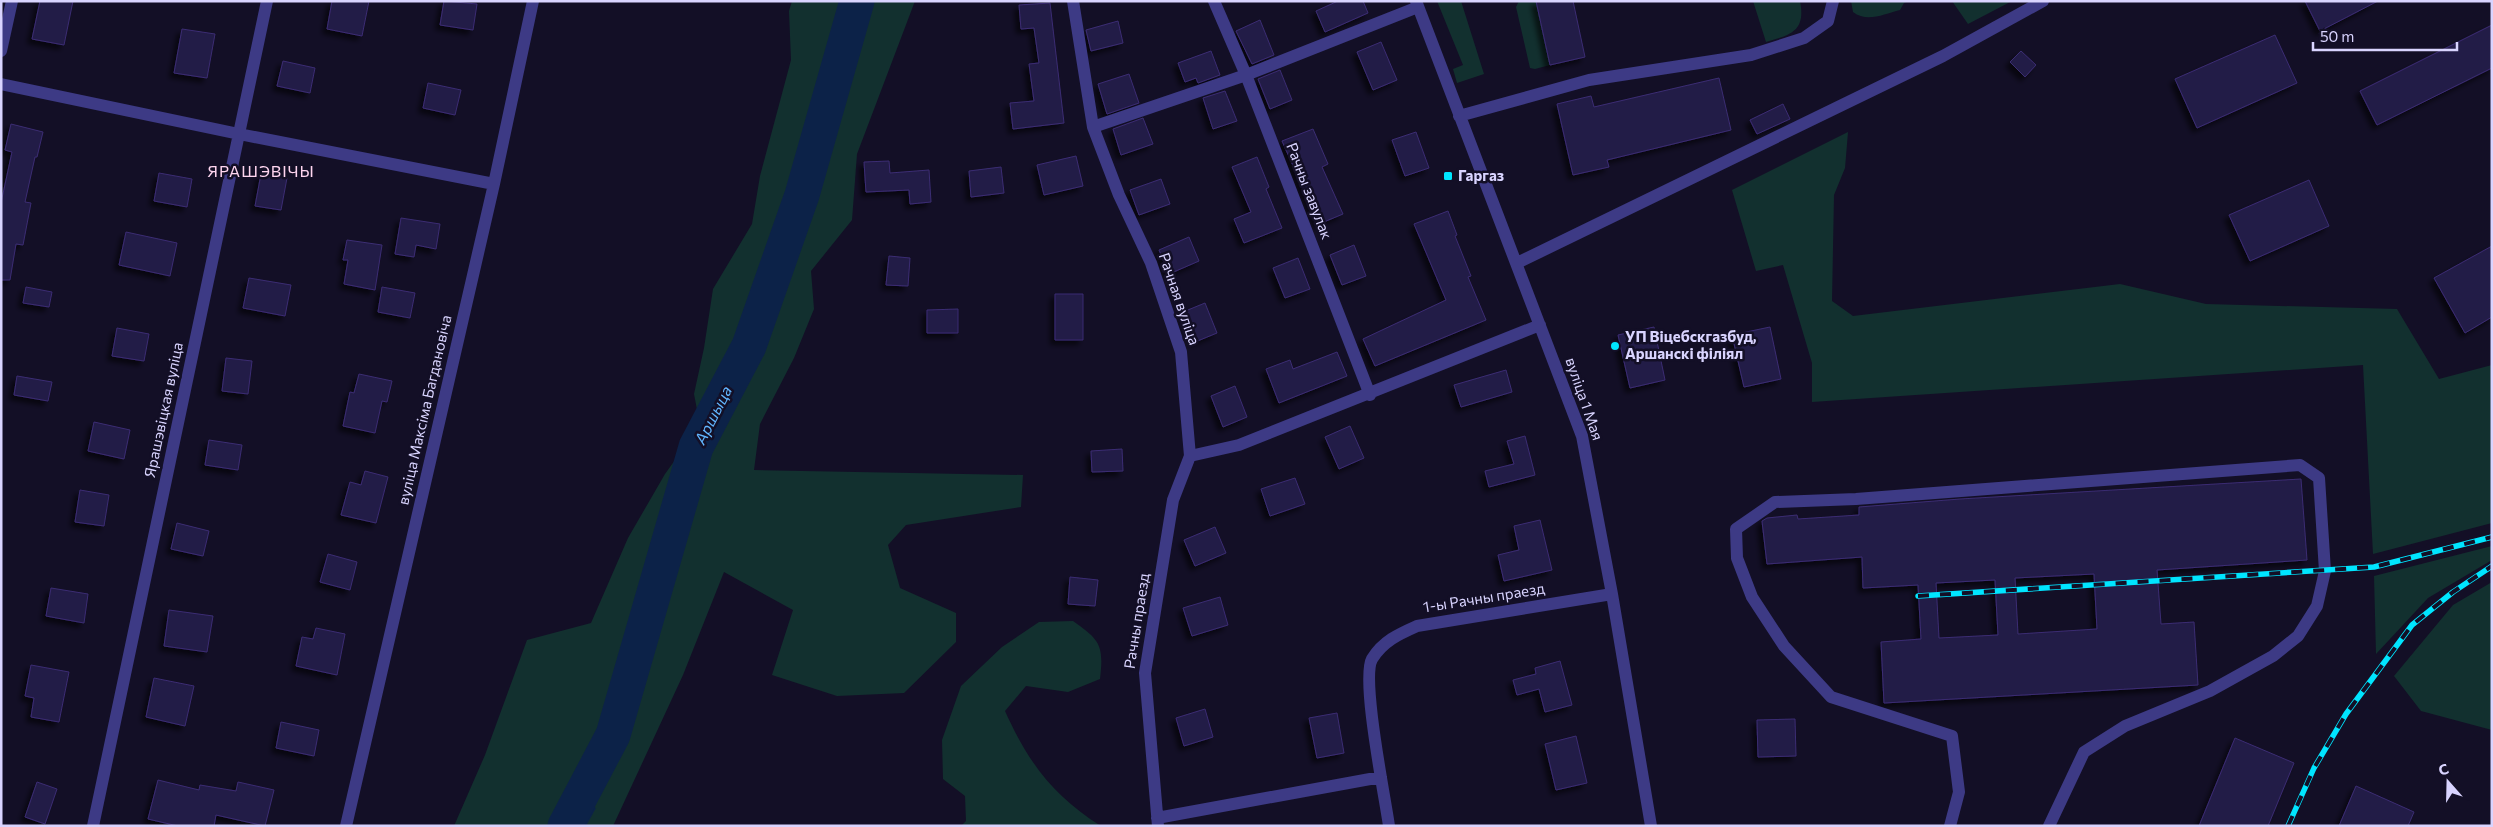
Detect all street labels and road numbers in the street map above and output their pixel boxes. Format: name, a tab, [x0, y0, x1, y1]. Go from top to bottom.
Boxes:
street label: Рачны завулак	[1283, 140, 1337, 242]
street label: Рачная вуліца	[1156, 250, 1204, 347]
street label: вуліца Максіма Багдановіча	[393, 313, 455, 507]
street label: Ярашэвіцкая вуліца	[140, 341, 186, 479]
street label: вуліца 1 Мая	[1562, 355, 1607, 442]
street label: Рачны праезд	[1120, 572, 1152, 670]
street label: 1-ы Рачны праезд	[1422, 578, 1546, 616]

